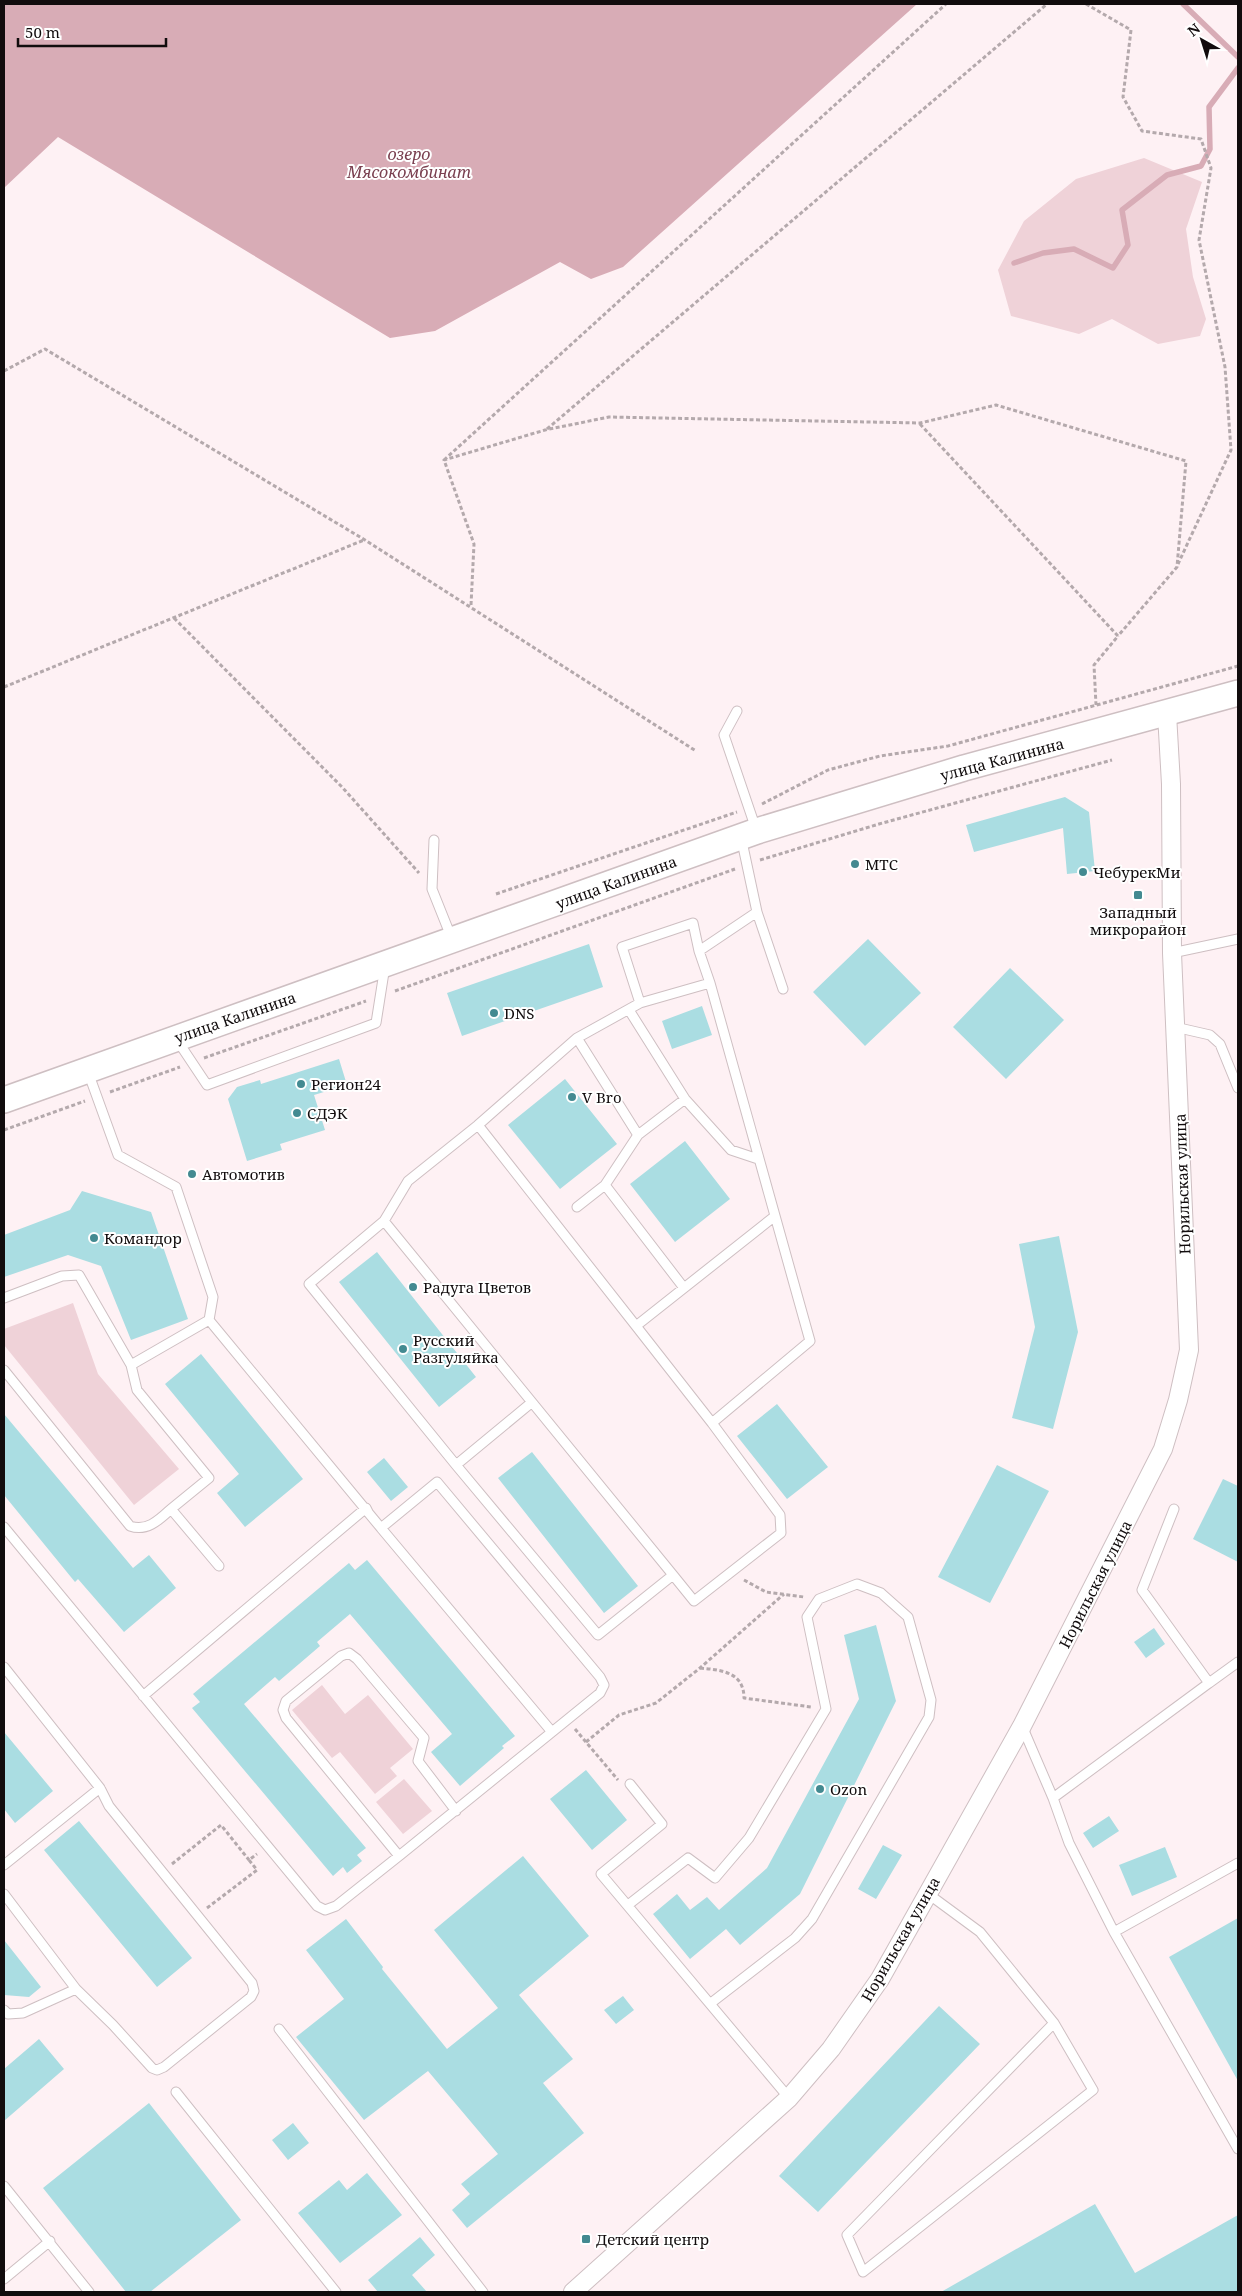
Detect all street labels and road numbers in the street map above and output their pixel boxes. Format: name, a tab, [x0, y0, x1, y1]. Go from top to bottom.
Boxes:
street label: улица Калинина	[938, 733, 1066, 785]
street label: улица Калинина	[553, 851, 679, 913]
street label: улица Калинина	[171, 987, 299, 1047]
street label: Норильская улица	[1170, 1113, 1194, 1255]
street label: Норильская улица	[1054, 1517, 1136, 1651]
street label: Норильская улица	[856, 1873, 944, 2005]

